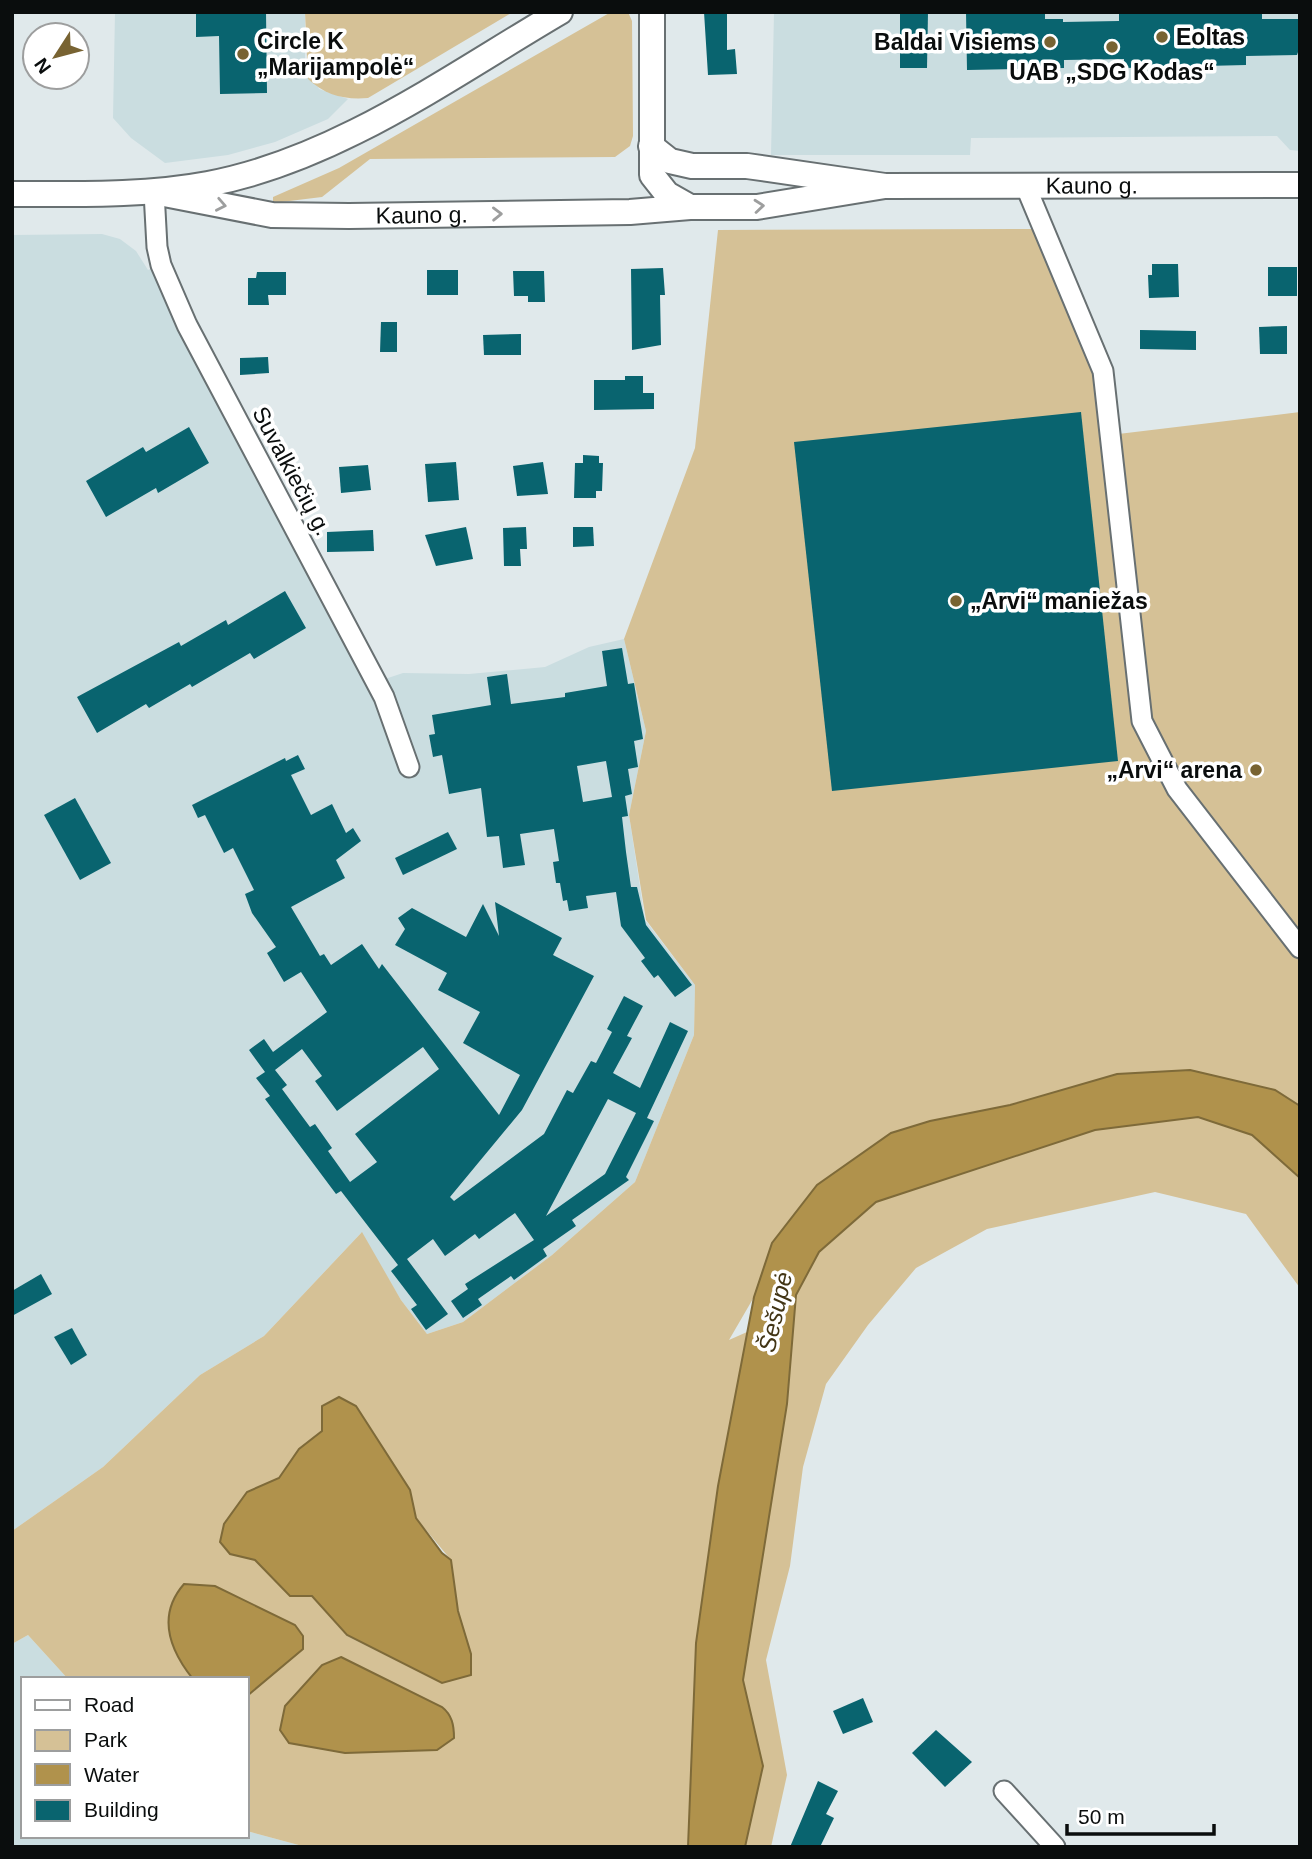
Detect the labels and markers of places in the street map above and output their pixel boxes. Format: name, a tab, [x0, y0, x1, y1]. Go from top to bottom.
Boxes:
place label: Eoltas	[1176, 24, 1245, 50]
place label: Circle K „Marijampolė“	[257, 28, 414, 80]
place label: Baldai Visiems	[874, 29, 1036, 55]
marker: Eoltas	[1154, 29, 1170, 45]
marker: Baldai Visiems	[1042, 34, 1058, 50]
marker: UAB „SDG Kodas“	[1104, 39, 1120, 55]
marker: Circle K „Marijampolė“	[235, 46, 251, 62]
place label: UAB „SDG Kodas“	[1009, 59, 1215, 85]
place label: „Arvi“ maniežas	[970, 588, 1148, 614]
marker: „Arvi“ maniežas	[948, 593, 964, 609]
place label: „Arvi“ arena	[1106, 757, 1242, 783]
marker: „Arvi“ arena	[1248, 762, 1264, 778]

